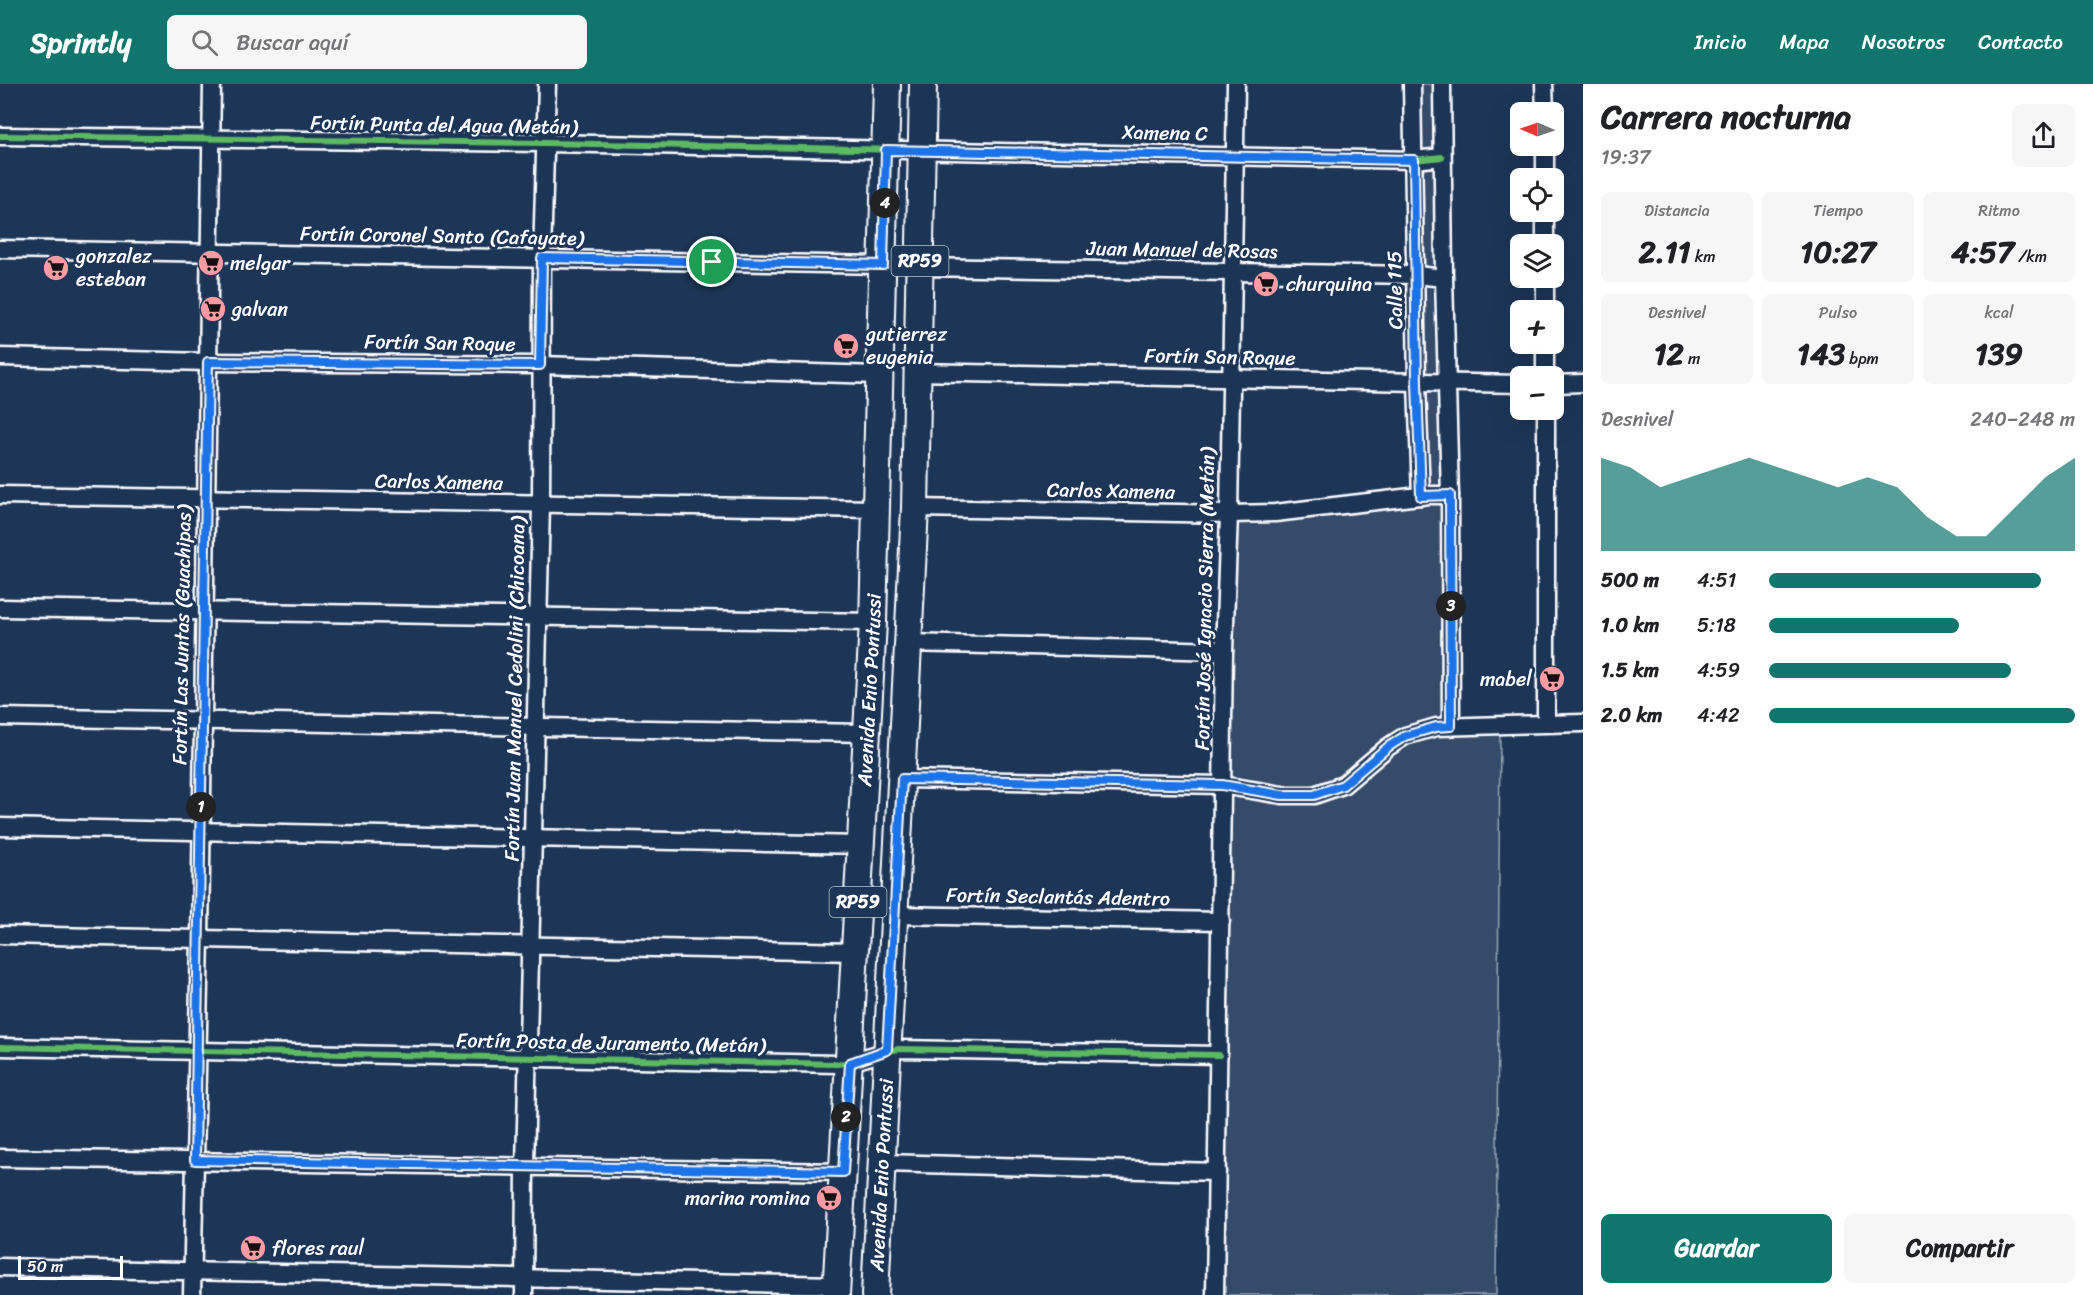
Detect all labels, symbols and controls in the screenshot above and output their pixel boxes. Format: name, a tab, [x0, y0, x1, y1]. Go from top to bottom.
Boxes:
search box	[167, 15, 587, 69]
text: Sprintly	[30, 18, 131, 67]
text: Buscar aquí	[236, 23, 349, 62]
text: Inicio	[1694, 23, 1746, 61]
text: Mapa	[1779, 23, 1829, 61]
text: Nosotros	[1862, 23, 1945, 61]
text: Contacto	[1978, 23, 2063, 61]
icon: search	[188, 26, 221, 59]
text: Carrera nocturna	[1601, 88, 1851, 146]
north arrow	[1510, 102, 1564, 156]
map controls	[1510, 102, 1564, 420]
button: share	[2012, 104, 2075, 167]
street label: Fortín Punta del Agua (Metán)	[310, 105, 579, 145]
street label: Xamena C	[1121, 115, 1209, 151]
text: 19:37	[1601, 140, 1650, 175]
button: locate	[1510, 168, 1564, 222]
pin: 4	[870, 188, 900, 218]
text: 4	[880, 188, 890, 217]
text: Distancia	[1644, 196, 1710, 225]
text: Tiempo	[1813, 196, 1863, 225]
text: Ritmo	[1978, 196, 2020, 225]
street label: Fortín Coronel Santo (Cafayate)	[300, 216, 585, 256]
text: 2.11	[1638, 225, 1691, 279]
text: 10:27	[1800, 225, 1876, 279]
text: 4:57	[1951, 225, 2014, 279]
street label: Juan Manuel de Rosas	[1085, 231, 1279, 269]
button: layers	[1510, 234, 1564, 288]
pin	[686, 236, 737, 287]
place label: gonzalez esteban	[74, 239, 152, 297]
text: km	[1691, 242, 1716, 271]
text: /km	[2014, 242, 2047, 271]
icon: arrive	[695, 245, 728, 278]
place label: melgar	[230, 246, 291, 281]
road number: RP59	[892, 246, 948, 276]
supermarket icon: melgar	[196, 248, 226, 278]
street label: Calle 115	[1377, 250, 1413, 330]
supermarket icon: gonzalez esteban	[41, 253, 71, 283]
place label: churquina	[1286, 267, 1372, 302]
supermarket icon: churquina	[1251, 269, 1281, 299]
place label: galvan	[230, 292, 288, 327]
supermarket icon: galvan	[198, 294, 228, 324]
text: Desnivel	[1648, 298, 1706, 327]
text: Pulso	[1819, 298, 1857, 327]
text: kcal	[1984, 298, 2014, 327]
button: +	[1510, 300, 1564, 354]
place label: gutierrez eugenia	[864, 317, 947, 375]
street label: Fortín San Roque	[364, 324, 516, 362]
text: 12	[1654, 327, 1684, 381]
text: 143	[1797, 327, 1845, 381]
text: 139	[1975, 327, 2023, 381]
supermarket icon: gutierrez eugenia	[831, 331, 861, 361]
street label: Fortín San Roque	[1144, 338, 1296, 376]
text: m	[1684, 344, 1700, 373]
text: bpm	[1845, 344, 1879, 373]
button: −	[1510, 366, 1564, 420]
text: Desnivel	[1601, 402, 1673, 437]
text: 240–248 m	[1970, 402, 2075, 437]
street label: Fortín José Ignacio Sierra (Metán)	[1185, 446, 1225, 751]
street label: Carlos Xamena	[375, 463, 504, 501]
street label: Carlos Xamena	[1047, 472, 1176, 510]
street label: Fortín Las Juntas (Guachipas)	[162, 504, 202, 765]
street label: Fortín Juan Manuel Cedolini (Chicoana)	[494, 515, 536, 862]
text: 500 m	[1601, 563, 1659, 598]
text: 4:51	[1697, 563, 1736, 598]
pin: 3	[1436, 591, 1466, 621]
text: 3	[1447, 591, 1455, 620]
street label: Avenida Enio Pontussi	[846, 592, 891, 788]
text: 1.0 km	[1601, 608, 1659, 643]
text: 5:18	[1697, 608, 1736, 643]
text: 1.5 km	[1601, 653, 1659, 688]
text: 4:59	[1697, 653, 1740, 688]
place label: mabel	[1480, 662, 1532, 697]
supermarket icon: mabel	[1537, 664, 1567, 694]
text: 2.0 km	[1601, 698, 1662, 733]
text: 4:42	[1697, 698, 1740, 733]
pin: 1	[186, 792, 216, 822]
text: 1	[198, 792, 204, 821]
street label: Fortín Seclantás Adentro	[946, 878, 1170, 916]
road number: RP59	[830, 887, 886, 917]
street label: Fortín Posta de Juramento (Metán)	[456, 1023, 767, 1063]
street label: Avenida Enio Pontussi	[859, 1076, 904, 1274]
pin: 2	[831, 1102, 861, 1132]
text: 2	[841, 1102, 851, 1131]
place label: marina romina	[685, 1181, 810, 1216]
supermarket icon: marina romina	[814, 1183, 844, 1213]
button: Guardar	[1601, 1214, 1832, 1283]
button: Compartir	[1844, 1214, 2075, 1283]
place label: flores raul	[272, 1231, 365, 1266]
supermarket icon: flores raul	[238, 1233, 268, 1263]
text: 50 m	[27, 1252, 63, 1281]
scale bar	[18, 1253, 123, 1280]

